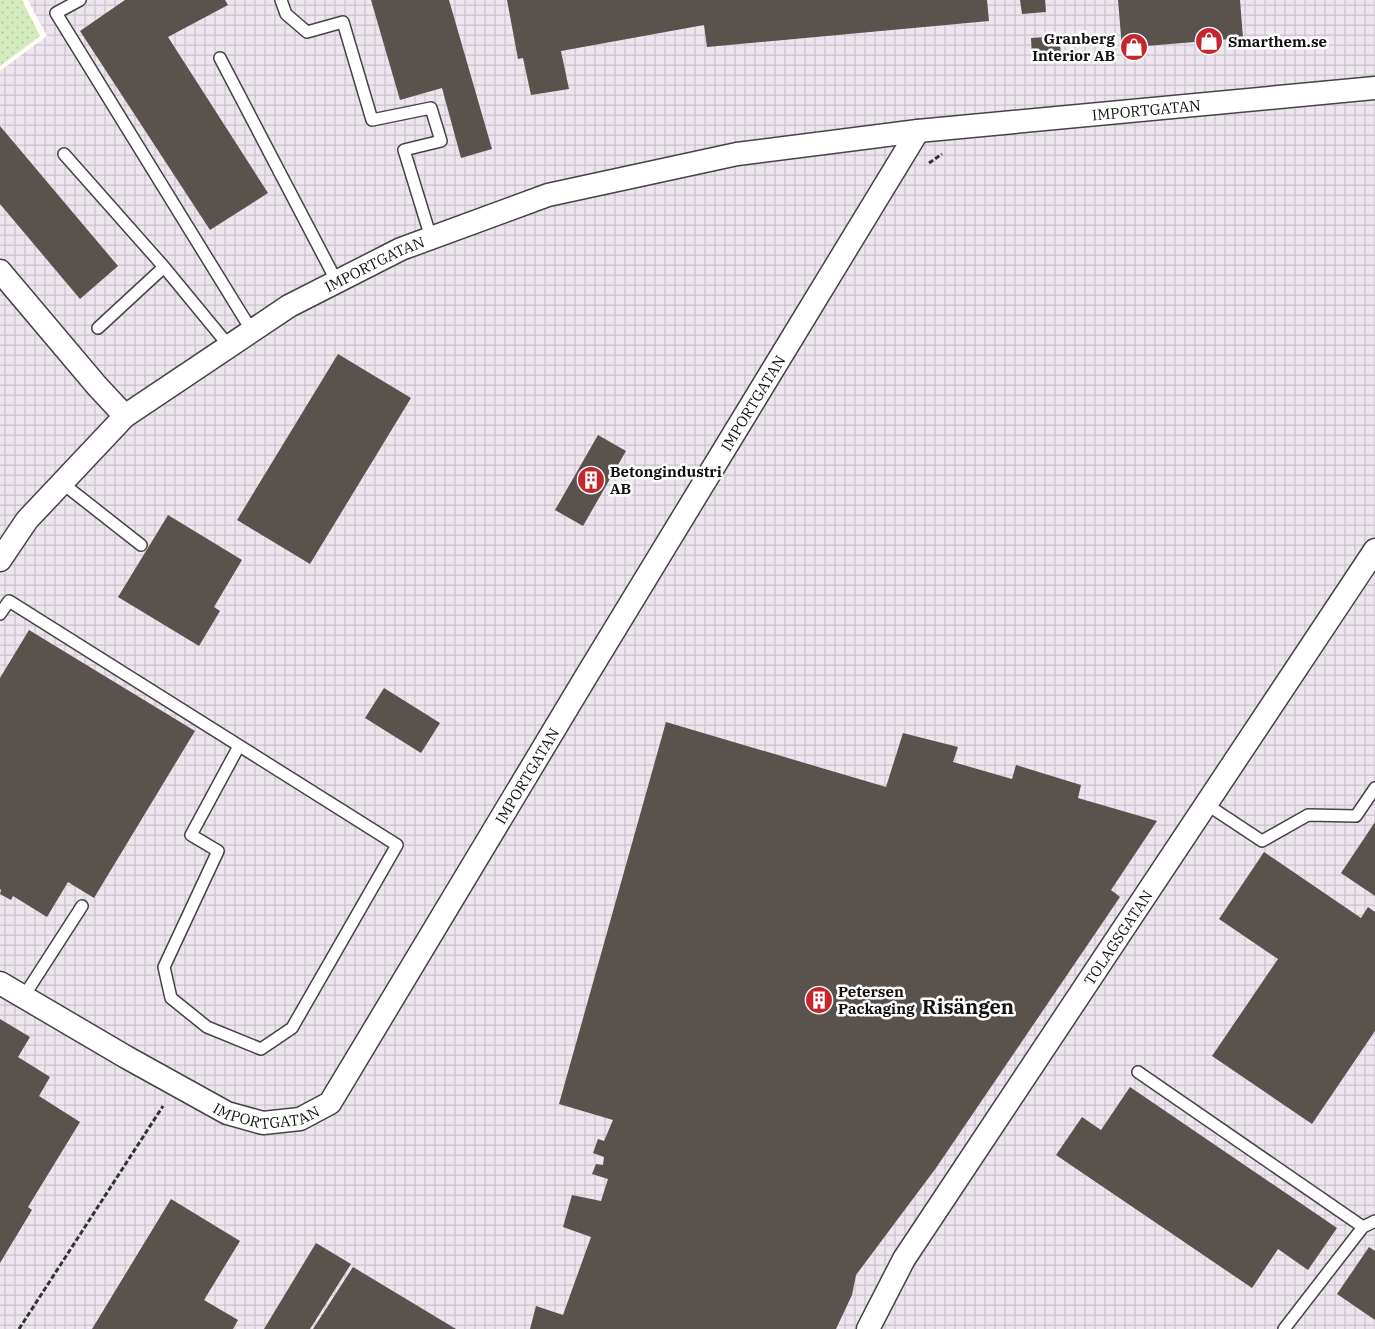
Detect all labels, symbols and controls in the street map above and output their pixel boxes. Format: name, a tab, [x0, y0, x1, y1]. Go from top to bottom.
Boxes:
shop icon: Smarthem.se	[1194, 26, 1224, 56]
place label: Granberg Interior AB	[1032, 29, 1115, 65]
shop icon: Granberg Interior AB	[1119, 32, 1149, 62]
place label: Smarthem.se	[1228, 32, 1327, 51]
street label: IMPORTGATAN	[1091, 95, 1201, 124]
street label: IMPORTGATAN	[321, 232, 427, 296]
street label: IMPORTGATAN	[716, 351, 789, 454]
place label: Betongindustri AB	[610, 462, 722, 498]
building icon: Betongindustri AB	[576, 465, 606, 495]
street label: IMPORTGATAN	[490, 724, 563, 827]
street label: TOLAGSGATAN	[1079, 886, 1156, 988]
place label: Petersen Packaging	[838, 982, 915, 1018]
building icon: Petersen Packaging	[804, 985, 834, 1015]
district label: Risängen	[922, 993, 1014, 1020]
street label: IMPORTGATAN	[210, 1098, 322, 1133]

